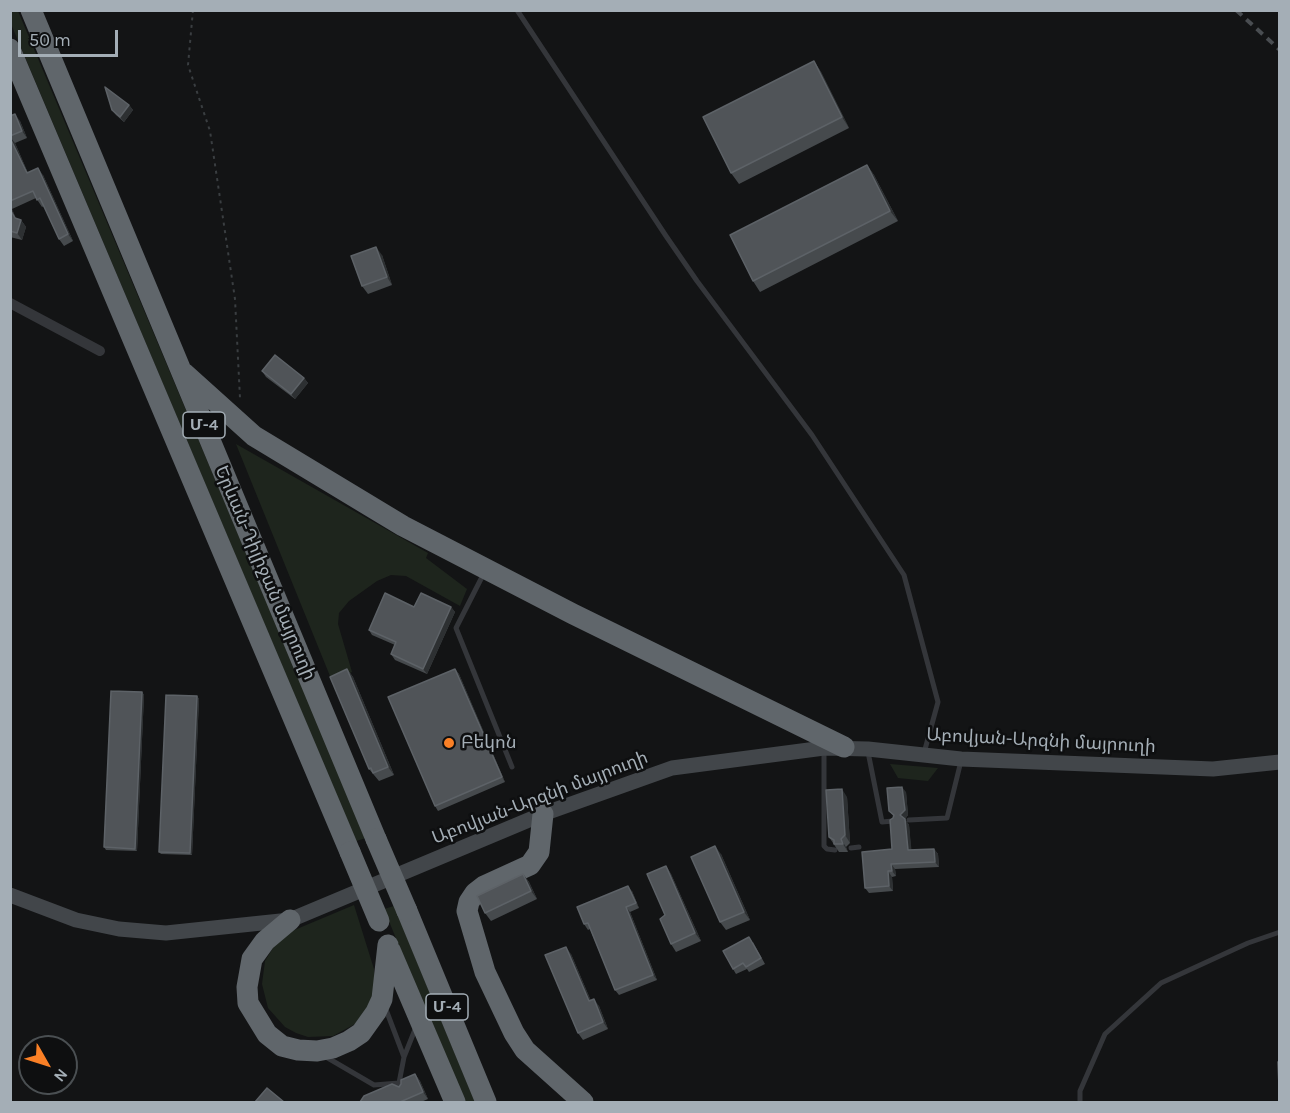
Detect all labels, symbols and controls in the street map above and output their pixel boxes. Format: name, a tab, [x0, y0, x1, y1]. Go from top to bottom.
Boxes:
scale bar	[21, 18, 122, 56]
text: 50 m	[29, 29, 71, 51]
road number: Մ-4	[183, 412, 225, 438]
street label: Երևան-Դիլիջան մայրուղի	[210, 463, 320, 683]
street label: Աբովյան-Արզնի մայրուղի	[926, 724, 1156, 758]
place label: Բեկոն	[461, 732, 517, 754]
marker: Բեկոն	[442, 736, 456, 750]
street label: Աբովյան-Արզնի մայրուղի	[429, 747, 651, 849]
road number: Մ-4	[426, 994, 468, 1020]
north arrow	[18, 1035, 78, 1095]
text: N	[50, 1065, 72, 1086]

